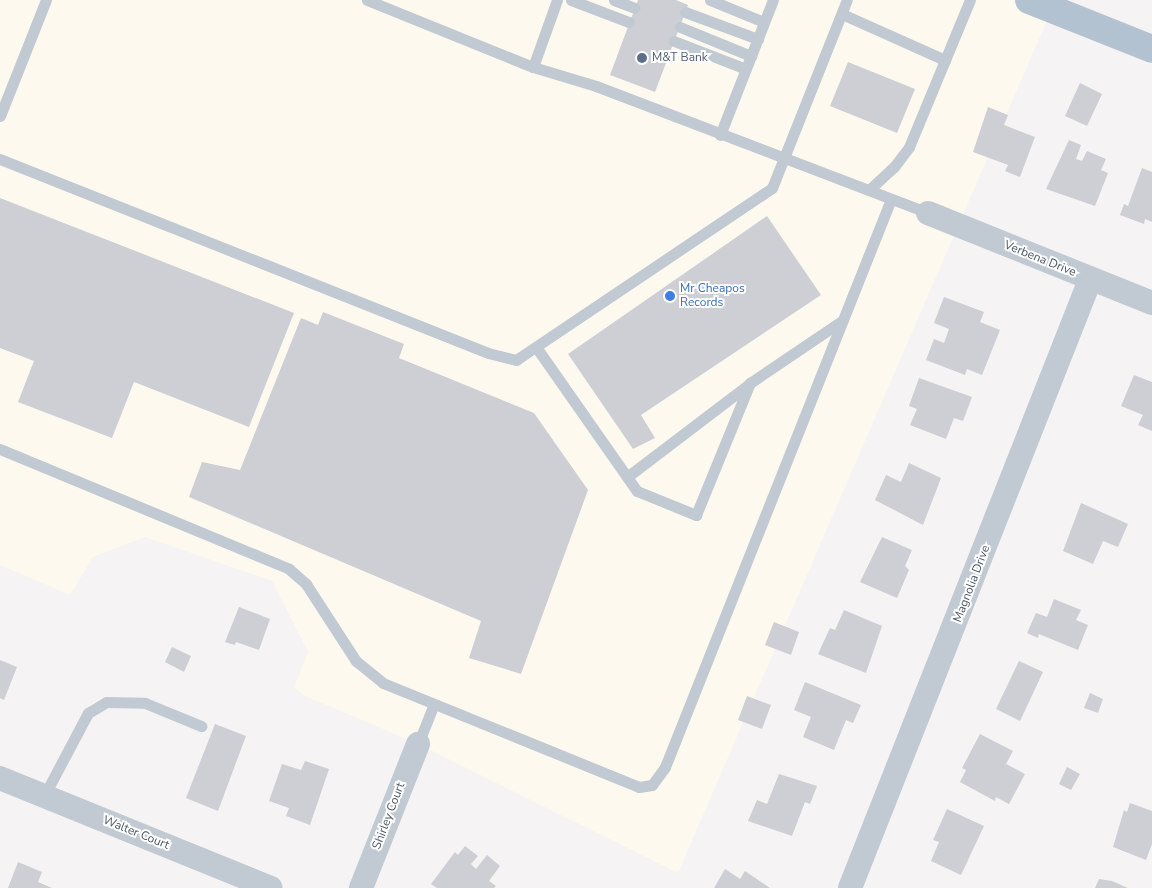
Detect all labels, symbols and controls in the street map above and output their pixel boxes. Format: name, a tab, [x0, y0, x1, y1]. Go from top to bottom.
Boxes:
place label: M&T Bank	[652, 51, 708, 65]
marker: M&T Bank	[636, 52, 648, 64]
street label: Verbena Drive	[1002, 238, 1078, 280]
place label: Mr Cheapos Records	[680, 282, 745, 310]
marker: Mr Cheapos Records	[664, 290, 676, 302]
street label: Magnolia Drive	[951, 543, 993, 625]
street label: Shirley Court	[370, 781, 408, 851]
street label: Walter Court	[101, 813, 171, 853]

